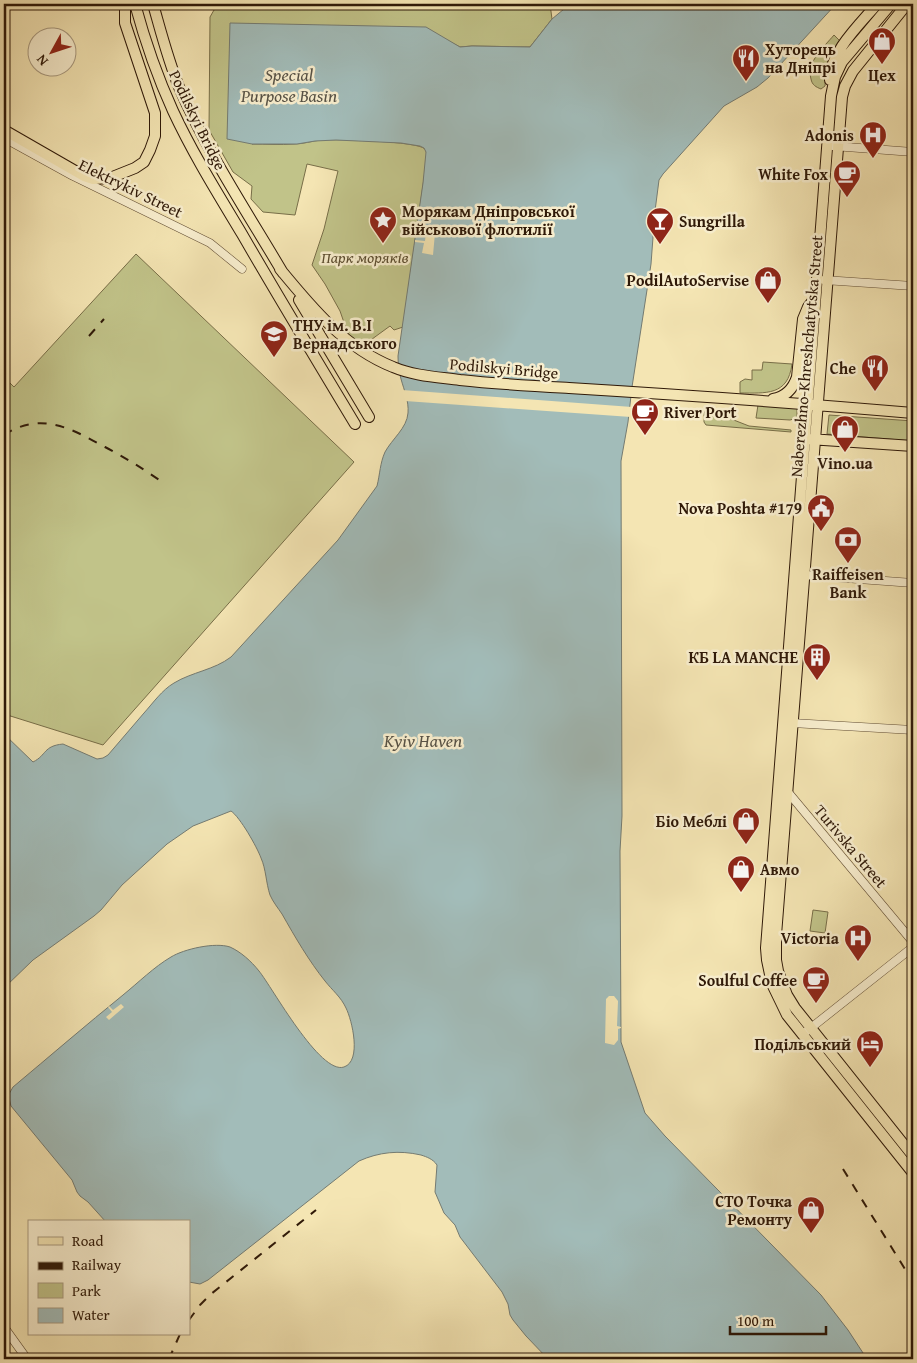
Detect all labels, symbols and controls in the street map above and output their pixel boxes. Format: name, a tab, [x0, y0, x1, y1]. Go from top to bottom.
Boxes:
shop icon: Цех	[867, 26, 897, 65]
north arrow	[28, 28, 78, 78]
place label: Хуторець на Дніпрі	[765, 37, 836, 79]
restaurant icon: Хуторець на Дніпрі	[731, 43, 761, 82]
text: N	[31, 50, 53, 70]
water label: Special Purpose Basin	[240, 61, 337, 109]
place label: Цех	[868, 63, 896, 87]
street label: Podilskyi Bridge	[163, 66, 233, 174]
hospital icon: Adonis	[858, 120, 888, 159]
place label: Adonis	[805, 123, 854, 147]
street label: Elektrykiv Street	[75, 152, 187, 224]
cafe icon: White Fox	[832, 159, 862, 198]
place label: White Fox	[758, 162, 829, 186]
place label: Морякам Дніпровської військової флотилії	[402, 199, 575, 241]
place icon: Морякам Дніпровської військової флотилії	[368, 205, 398, 244]
bar icon: Sungrilla	[645, 206, 675, 245]
place label: Sungrilla	[679, 209, 746, 233]
street label: Naberezhno-Khreshchatytska Street	[783, 234, 829, 478]
park label: Парк моряків	[321, 245, 409, 269]
shop icon: PodilAutoServise	[753, 265, 783, 304]
place label: PodilAutoServise	[627, 268, 749, 292]
place label: ТНУ ім. В.І Вернадського	[293, 313, 397, 355]
school or university icon: ТНУ ім. В.І Вернадського	[259, 319, 289, 358]
street label: Podilskyi Bridge	[449, 351, 559, 385]
restaurant icon: Che	[860, 353, 890, 392]
place label: Che	[830, 356, 856, 380]
cafe icon: River Port	[630, 397, 660, 436]
place label: River Port	[664, 400, 737, 424]
shop icon: Vino.ua	[830, 414, 860, 453]
place label: Vino.ua	[817, 451, 874, 475]
public building icon: Nova Poshta #179	[806, 493, 836, 532]
place label: Nova Poshta #179	[678, 496, 802, 520]
bank icon: Raiffeisen Bank	[833, 525, 863, 564]
place label: Raiffeisen Bank	[812, 562, 884, 604]
building icon: КБ LA MANCHE	[802, 642, 832, 681]
place label: КБ LA MANCHE	[688, 645, 798, 669]
water label: Kyiv Haven	[383, 727, 462, 754]
street label: Turivska Street	[809, 799, 893, 893]
shop icon: Біо Меблі	[731, 806, 761, 845]
place label: Біо Меблі	[656, 809, 727, 833]
shop icon: Авмо	[726, 854, 756, 893]
place label: Авмо	[760, 857, 800, 881]
hospital icon: Victoria	[843, 923, 873, 962]
place label: Victoria	[781, 926, 840, 950]
cafe icon: Soulful Coffee	[801, 965, 831, 1004]
place label: Soulful Coffee	[698, 968, 797, 992]
hotel icon: Подільський	[855, 1029, 885, 1068]
place label: Подільський	[755, 1032, 851, 1056]
place label: СТО Точка Ремонту	[715, 1189, 793, 1231]
shop icon: СТО Точка Ремонту	[796, 1195, 826, 1234]
legend	[28, 1220, 190, 1336]
text: Road	[72, 1230, 103, 1251]
text: Railway	[72, 1254, 122, 1275]
text: Park	[72, 1280, 101, 1301]
scale bar	[730, 1303, 826, 1335]
text: Water	[72, 1304, 110, 1325]
text: 100 m	[737, 1310, 775, 1331]

